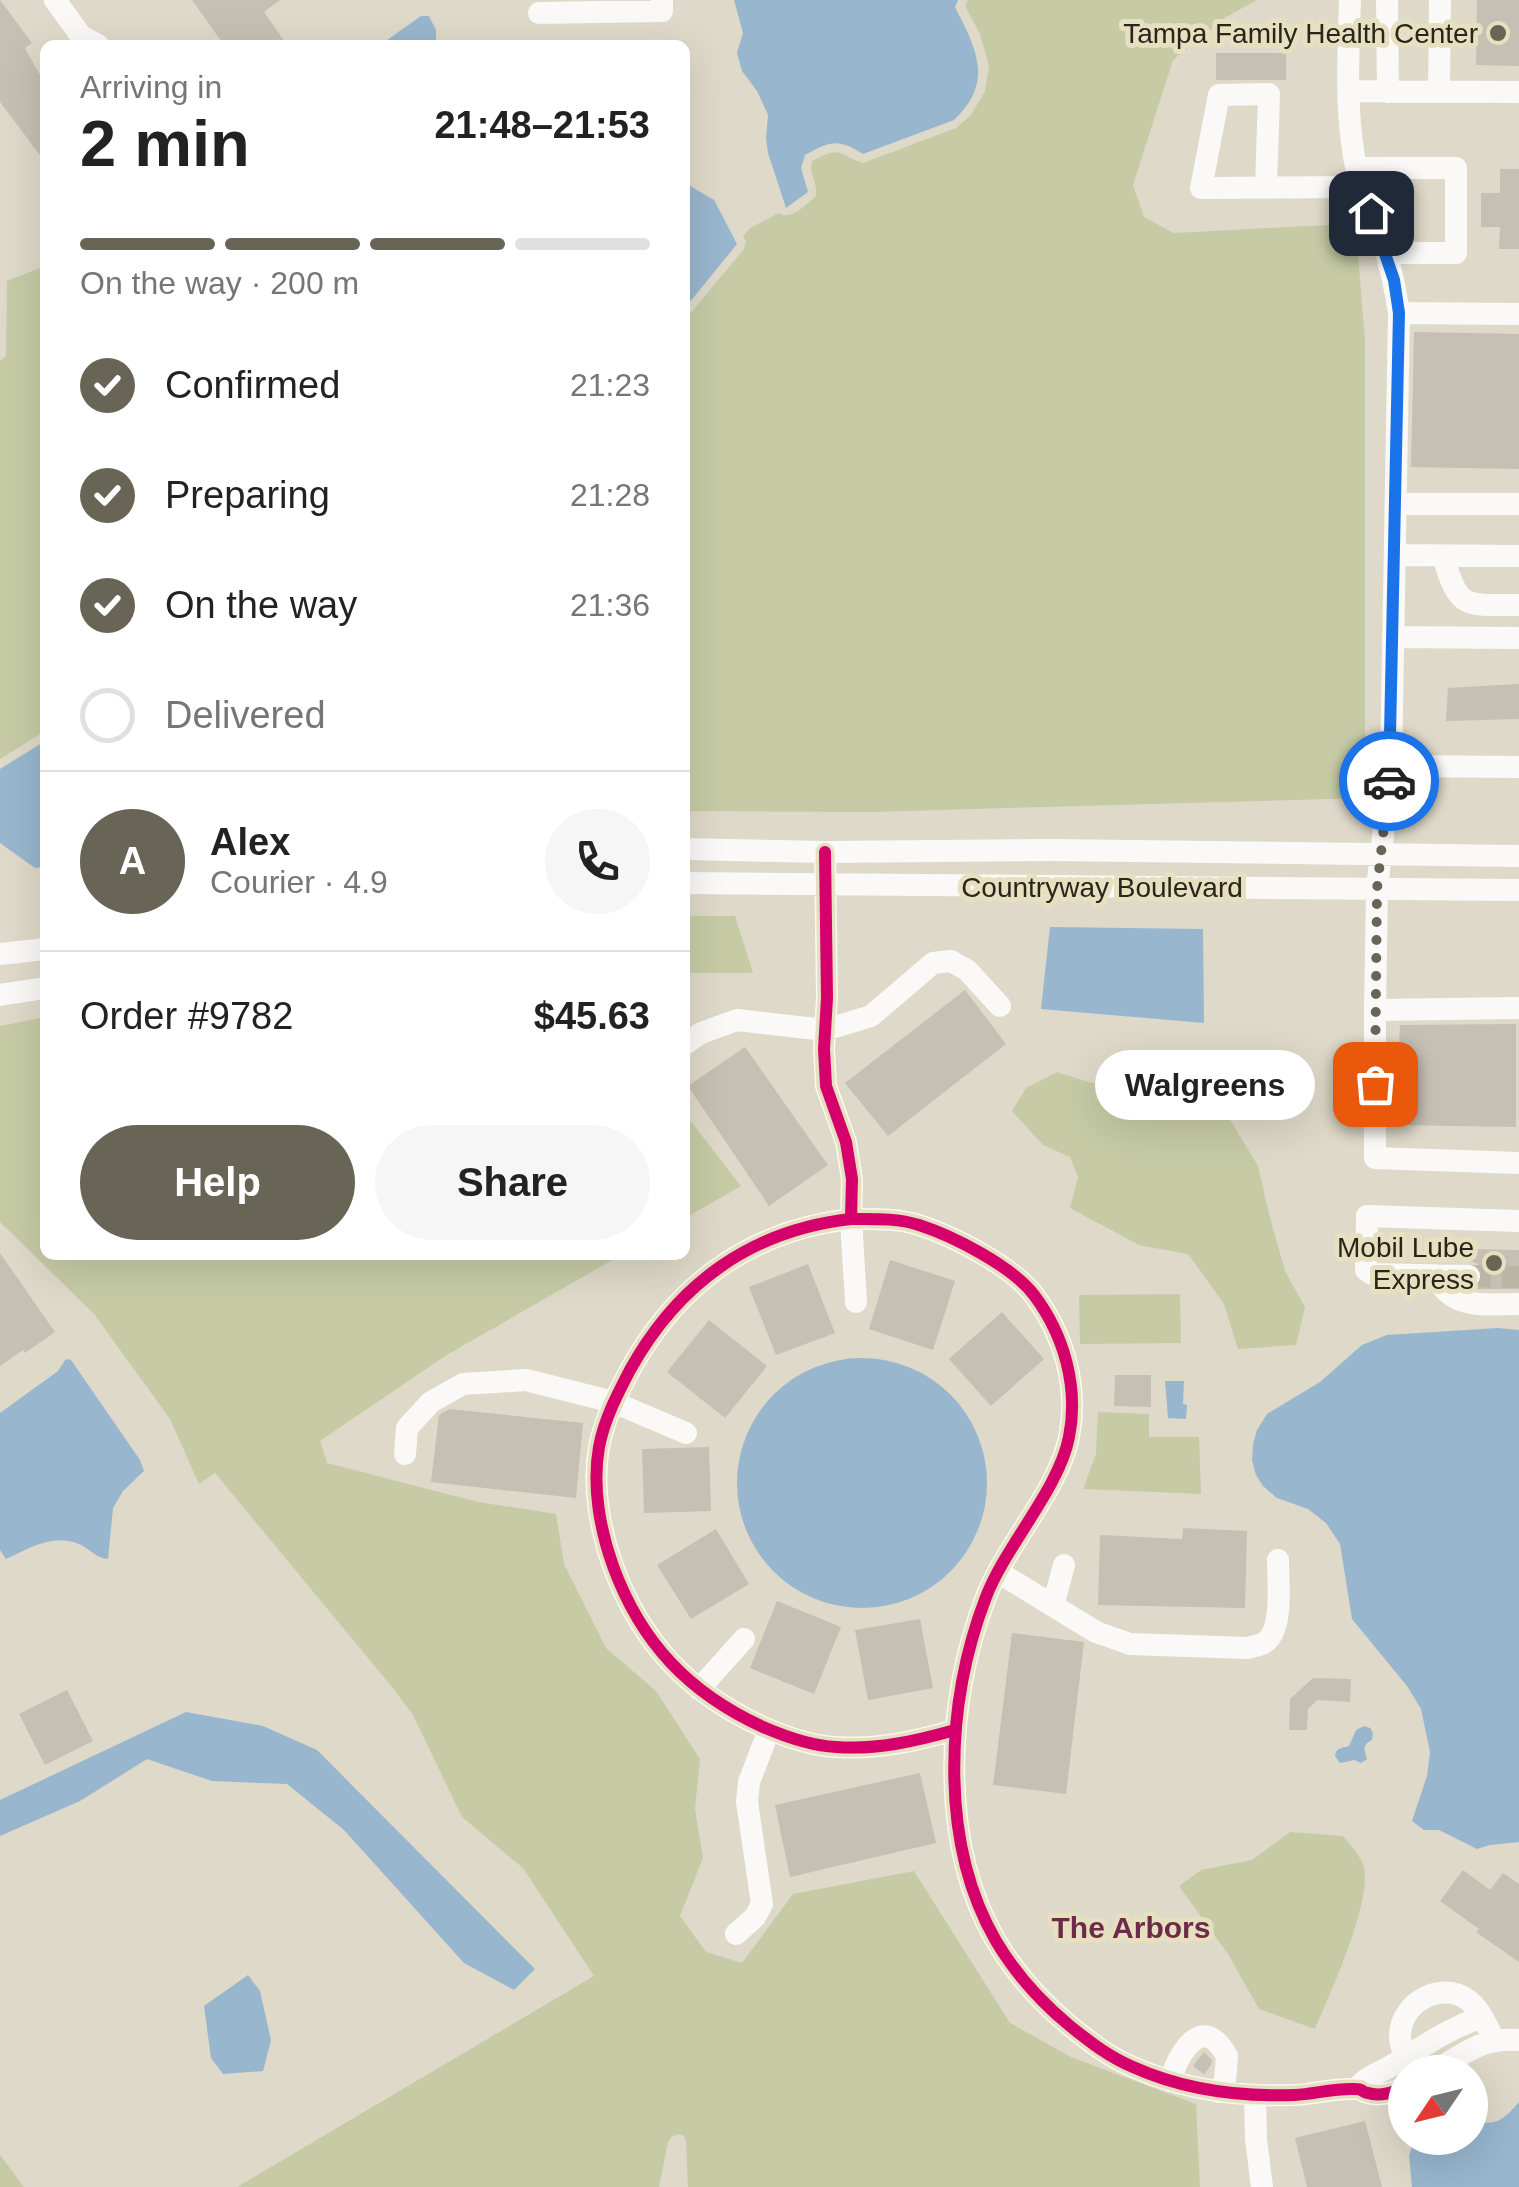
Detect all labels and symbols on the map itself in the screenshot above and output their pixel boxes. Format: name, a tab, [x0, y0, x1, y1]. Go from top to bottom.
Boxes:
place label: Tampa Family Health Center	[1123, 18, 1478, 49]
marker: Tampa Family Health Center	[1487, 22, 1509, 44]
pin	[1329, 171, 1414, 256]
courier	[1339, 731, 1439, 831]
street label: Countryway Boulevard	[961, 872, 1243, 903]
pin	[1333, 1042, 1418, 1127]
callout: Walgreens	[1095, 1049, 1315, 1119]
place label: Mobil Lube Express	[1337, 1232, 1474, 1295]
marker: Mobil Lube Express	[1483, 1252, 1505, 1274]
district label: The Arbors	[1052, 1911, 1210, 1944]
north arrow	[1388, 2055, 1488, 2155]

